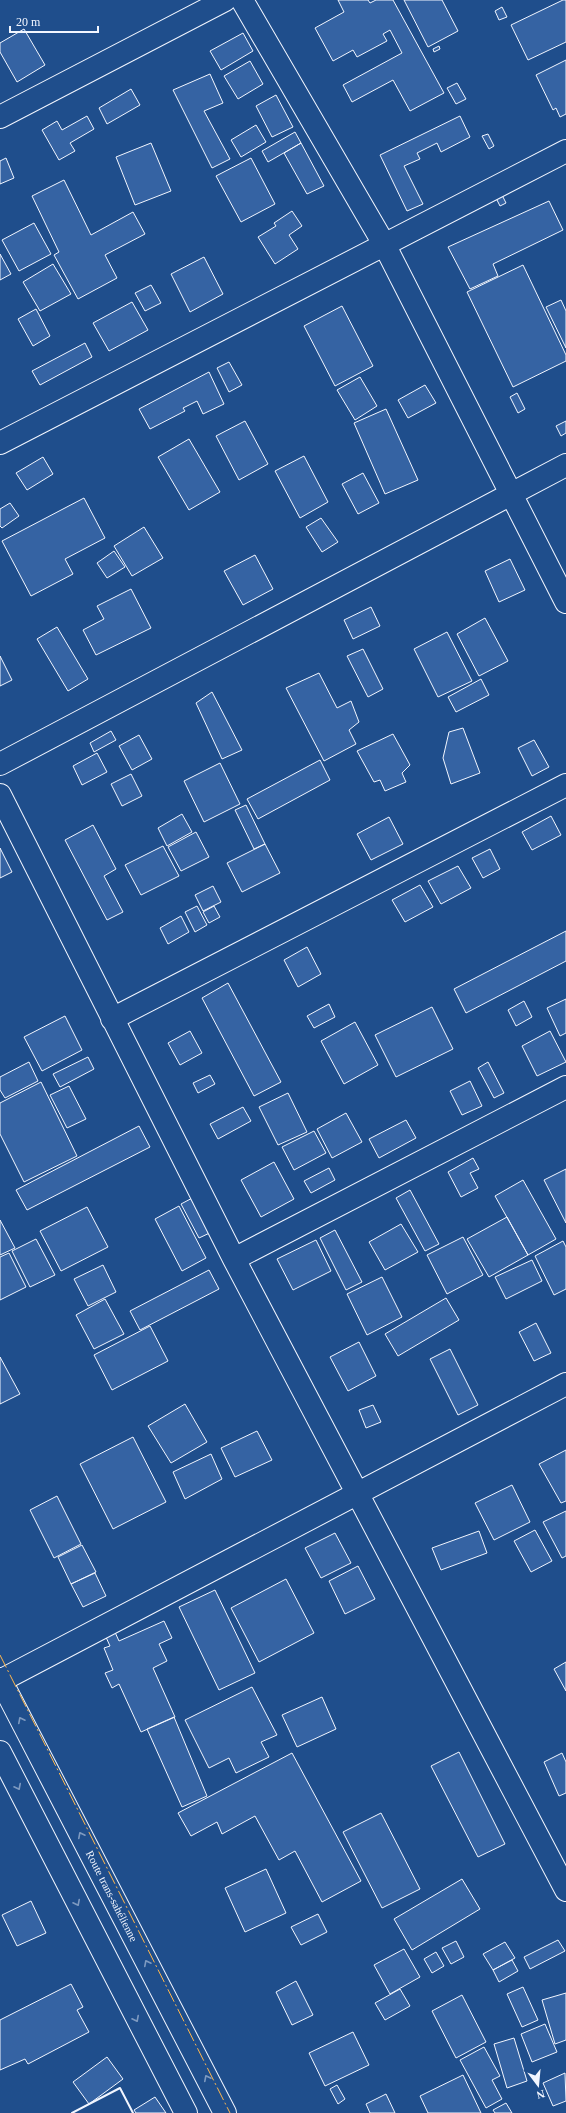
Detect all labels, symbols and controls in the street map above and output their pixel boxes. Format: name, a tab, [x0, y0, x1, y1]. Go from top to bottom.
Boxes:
scale bar	[10, 8, 98, 34]
text: 20 m	[16, 15, 41, 29]
one-way arrow	[18, 1716, 26, 1724]
one-way arrow	[13, 1783, 21, 1790]
one-way arrow	[78, 1832, 86, 1839]
street label: Route trans-sahélienne	[84, 1849, 140, 1944]
one-way arrow	[72, 1899, 80, 1906]
one-way arrow	[144, 1960, 152, 1967]
one-way arrow	[131, 2014, 139, 2022]
north arrow	[518, 2065, 558, 2105]
one-way arrow	[204, 2075, 211, 2083]
text: N	[535, 2088, 546, 2101]

